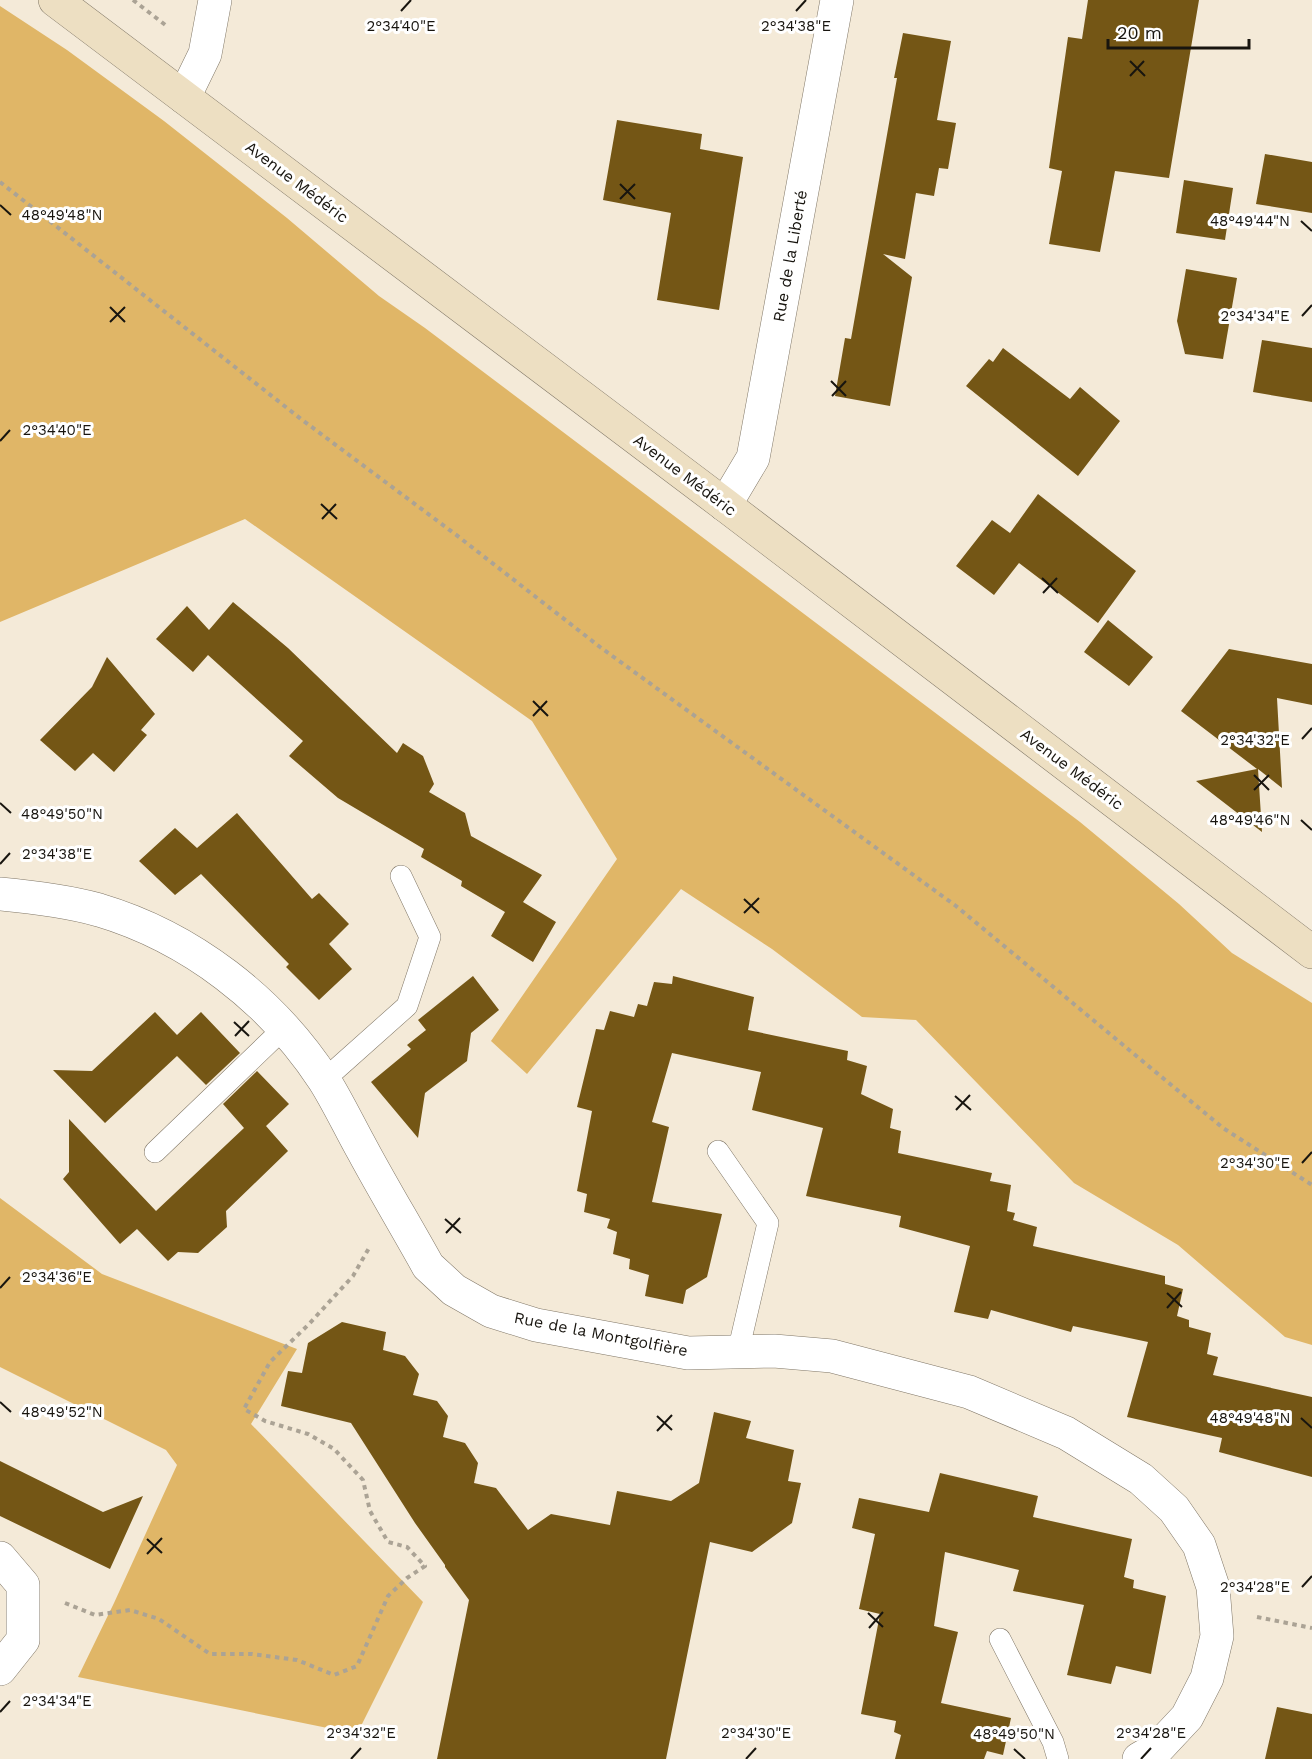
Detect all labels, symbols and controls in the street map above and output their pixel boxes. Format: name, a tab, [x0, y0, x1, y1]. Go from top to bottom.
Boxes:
scale bar	[1108, 12, 1249, 50]
text: 2°34'40"E	[366, 17, 436, 35]
text: 2°34'38"E	[761, 17, 831, 35]
text: 20 m	[1117, 22, 1162, 43]
street label: Avenue Médéric	[242, 137, 352, 227]
street label: Rue de la Liberté	[769, 188, 811, 324]
text: 48°49'48"N	[22, 206, 102, 224]
text: 48°49'44"N	[1210, 212, 1290, 230]
text: 2°34'34"E	[1220, 307, 1290, 325]
text: 2°34'40"E	[22, 421, 92, 439]
street label: Avenue Médéric	[630, 430, 740, 520]
street label: Avenue Médéric	[1017, 724, 1127, 814]
text: 2°34'32"E	[1220, 731, 1290, 749]
text: 48°49'50"N	[21, 805, 103, 823]
text: 48°49'46"N	[1210, 811, 1290, 829]
text: 2°34'38"E	[22, 845, 92, 863]
text: 2°34'30"E	[1220, 1154, 1290, 1172]
text: 2°34'36"E	[22, 1268, 92, 1286]
street label: Rue de la Montgolfière	[512, 1308, 690, 1360]
text: 48°49'52"N	[21, 1403, 103, 1421]
text: 48°49'48"N	[1210, 1409, 1290, 1427]
text: 2°34'28"E	[1220, 1578, 1290, 1596]
text: 2°34'34"E	[22, 1692, 92, 1710]
text: 2°34'32"E	[326, 1724, 396, 1742]
text: 2°34'30"E	[721, 1724, 791, 1742]
text: 2°34'28"E	[1116, 1724, 1186, 1742]
text: 48°49'50"N	[973, 1725, 1055, 1743]

